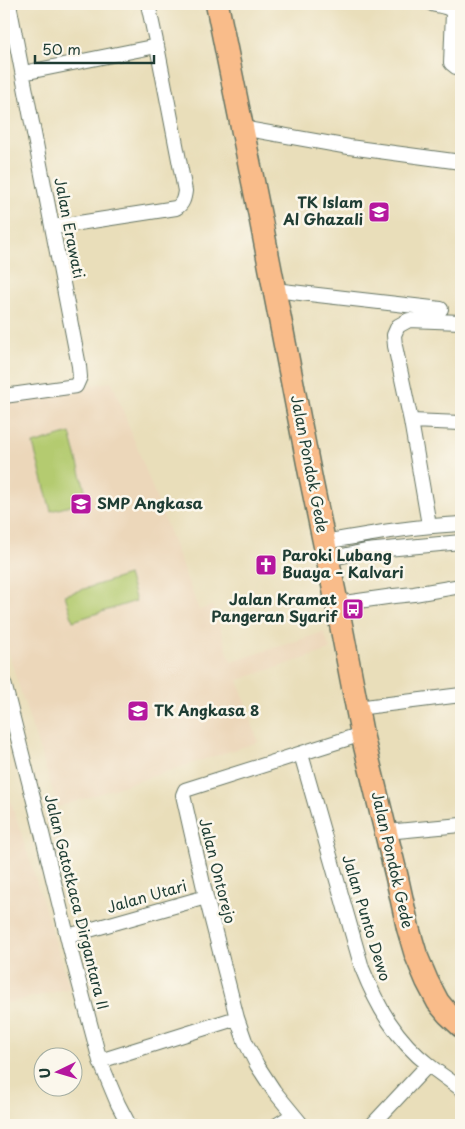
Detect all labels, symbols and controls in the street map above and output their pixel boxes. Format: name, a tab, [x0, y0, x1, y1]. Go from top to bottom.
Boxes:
scale bar	[35, 32, 154, 64]
text: 50 m	[42, 37, 81, 60]
street label: Jalan Erawati	[49, 175, 92, 280]
place label: TK Islam Al Ghazali	[282, 190, 363, 230]
school or university icon: TK Islam Al Ghazali	[367, 200, 391, 224]
street label: Jalan Pondok Gede	[286, 393, 335, 535]
place label: SMP Angkasa	[97, 491, 204, 514]
school or university icon: SMP Angkasa	[69, 492, 93, 516]
place label: Paroki Lubang Buaya – Kalvari	[282, 543, 404, 583]
church icon: Paroki Lubang Buaya – Kalvari	[254, 553, 278, 577]
place label: Jalan Kramat Pangeran Syarif	[211, 587, 339, 627]
bus stop icon: Jalan Kramat Pangeran Syarif	[341, 597, 365, 621]
place label: TK Angkasa 8	[154, 698, 259, 721]
school or university icon: TK Angkasa 8	[126, 699, 150, 723]
street label: Jalan Pondok Gede	[367, 789, 420, 930]
street label: Jalan Gatotkaca Dirgantara II	[40, 792, 115, 1012]
street label: Jalan Ontorejo	[194, 815, 243, 926]
street label: Jalan Punto Dewo	[337, 851, 398, 984]
street label: Jalan Utari	[104, 873, 189, 918]
north arrow	[32, 1046, 82, 1096]
text: U	[34, 1067, 55, 1079]

